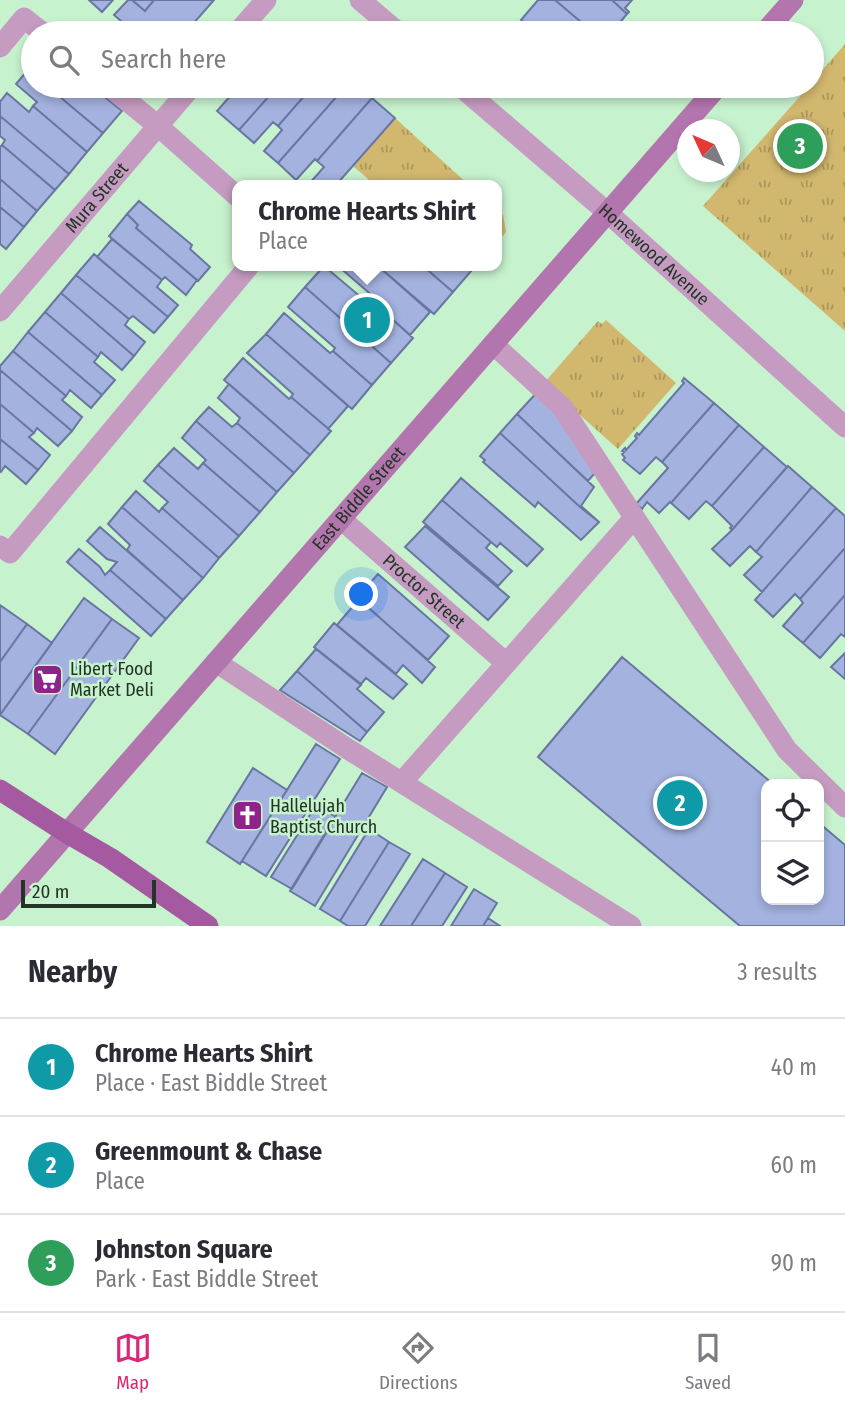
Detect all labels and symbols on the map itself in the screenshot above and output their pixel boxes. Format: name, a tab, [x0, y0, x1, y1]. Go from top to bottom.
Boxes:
north arrow	[677, 119, 740, 182]
pin: 3	[777, 120, 823, 172]
street label: Mura Street	[61, 158, 133, 237]
street label: Homewood Avenue	[594, 199, 714, 310]
pin: 1	[344, 294, 390, 346]
street label: East Biddle Street	[308, 442, 410, 555]
street label: Proctor Street	[378, 550, 470, 633]
your location	[344, 577, 378, 611]
place label: Libert Food Market Deli	[70, 658, 154, 701]
supermarket icon: Libert Food Market Deli	[30, 662, 64, 696]
pin: 2	[657, 777, 703, 829]
place label: Hallelujah Baptist Church	[270, 795, 377, 838]
church icon: Hallelujah Baptist Church	[230, 799, 264, 833]
scale bar	[21, 877, 156, 909]

